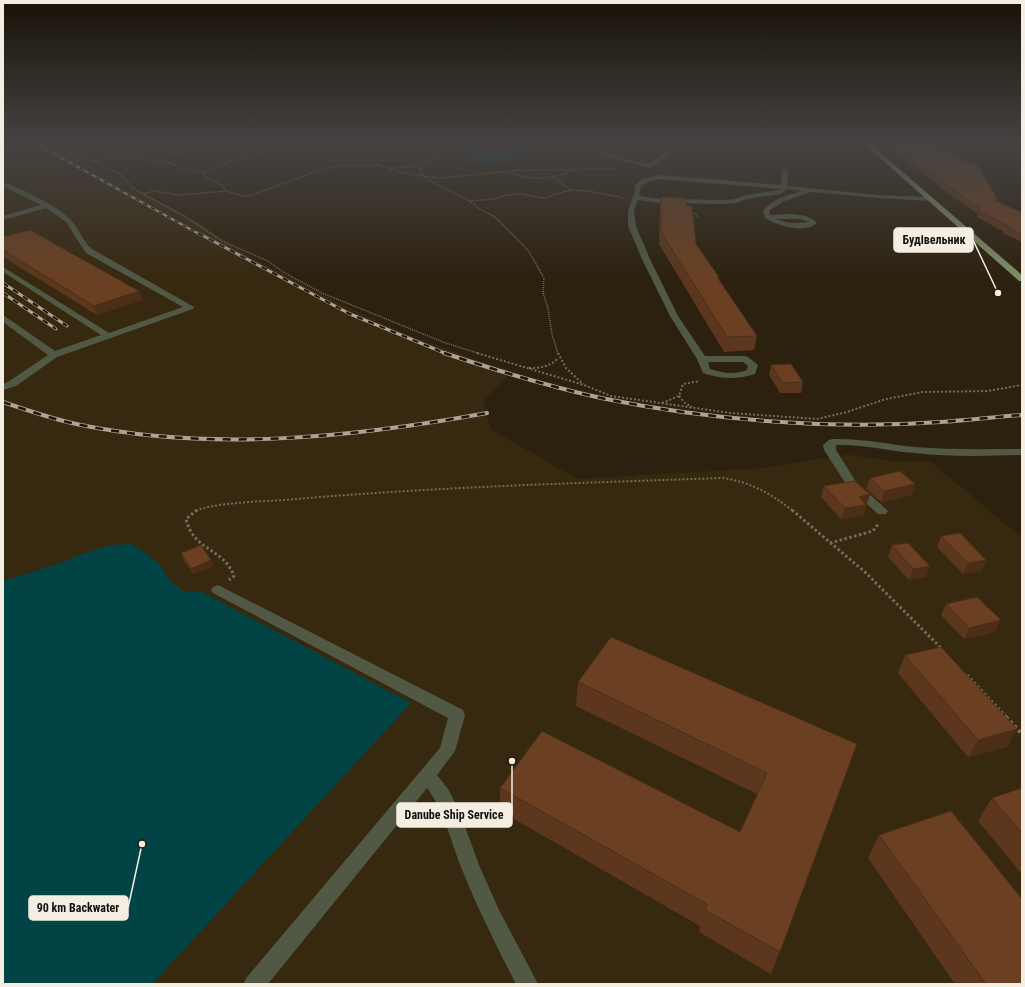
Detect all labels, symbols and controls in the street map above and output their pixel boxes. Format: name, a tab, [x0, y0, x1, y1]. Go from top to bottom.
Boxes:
callout: Будівельник	[894, 228, 973, 252]
text: Будівельник	[902, 233, 966, 247]
callout: Danube Ship Service	[397, 803, 512, 827]
text: Danube Ship Service	[405, 808, 504, 822]
callout: 90 km Backwater	[29, 896, 128, 920]
text: 90 km Backwater	[37, 901, 119, 915]

